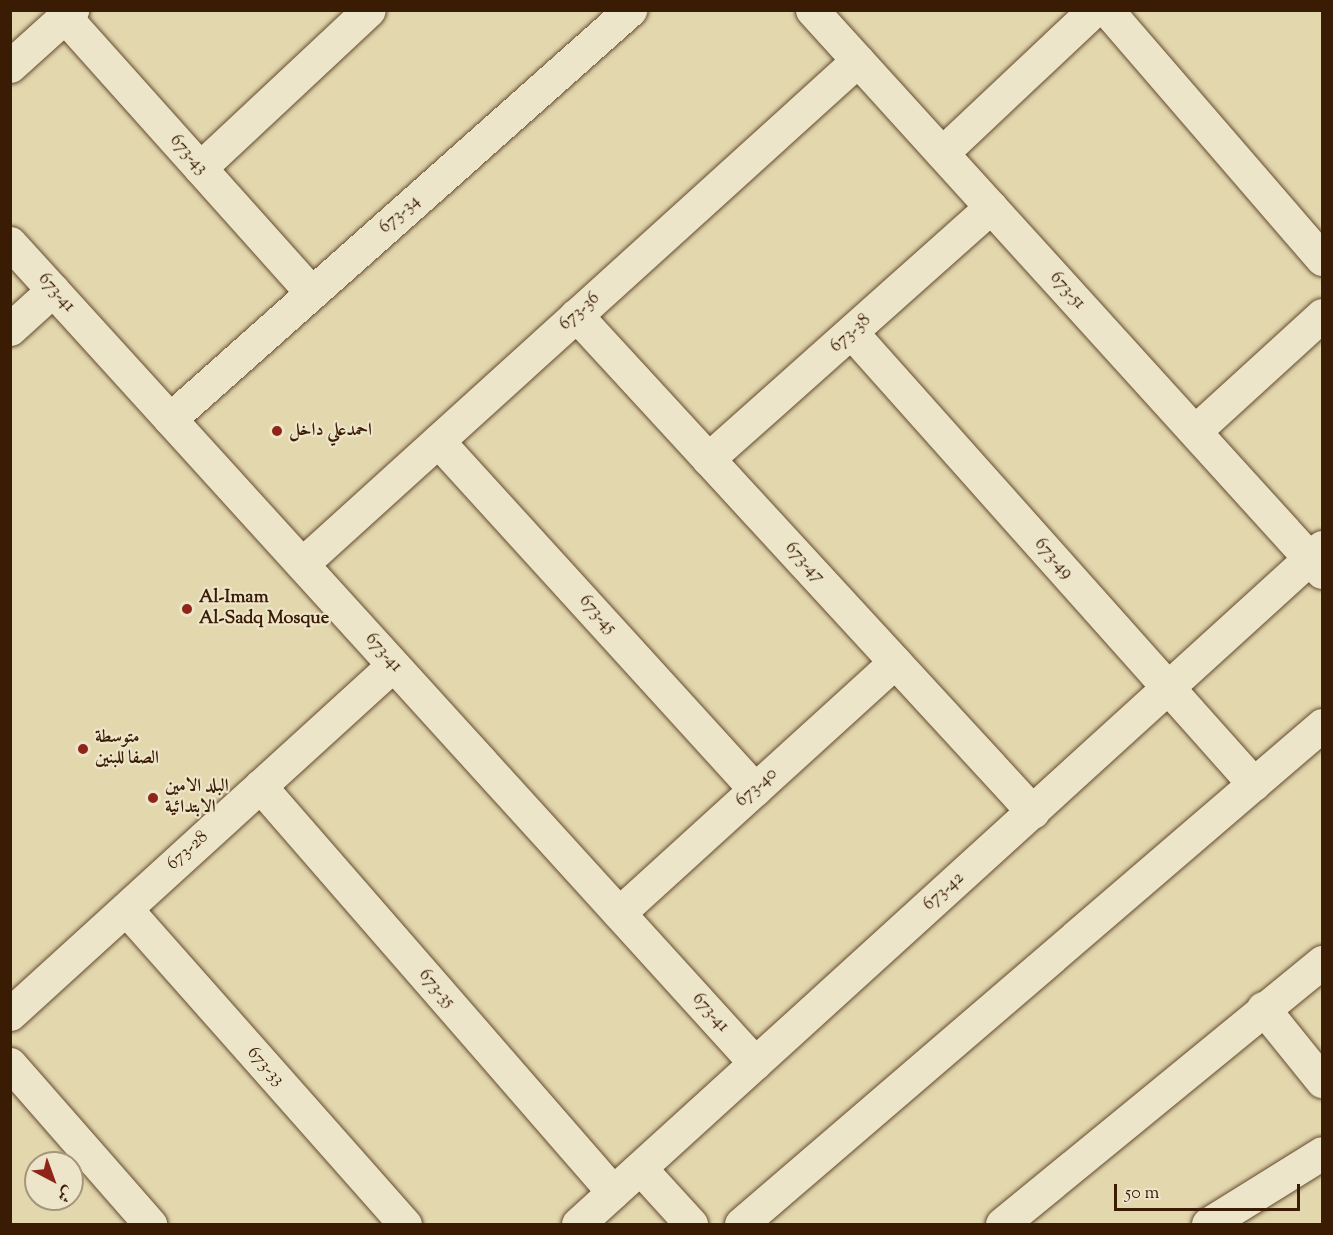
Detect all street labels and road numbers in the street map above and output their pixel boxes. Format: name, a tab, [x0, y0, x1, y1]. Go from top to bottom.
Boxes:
street label: 673-43	[164, 130, 212, 180]
street label: 673-34	[375, 191, 425, 239]
street label: 673-51	[1044, 268, 1090, 314]
street label: 673-41	[33, 269, 79, 317]
street label: 673-36	[555, 288, 605, 336]
street label: 673-38	[826, 310, 876, 358]
street label: 673-49	[1029, 534, 1077, 584]
street label: 673-47	[780, 538, 828, 588]
street label: 673-45	[574, 591, 620, 639]
street label: 673-41	[360, 629, 406, 677]
street label: 673-40	[732, 764, 782, 812]
street label: 673-28	[163, 827, 213, 875]
street label: 673-42	[919, 868, 969, 916]
street label: 673-35	[413, 965, 459, 1013]
street label: 673-41	[687, 989, 733, 1037]
street label: 673-33	[242, 1043, 288, 1091]

